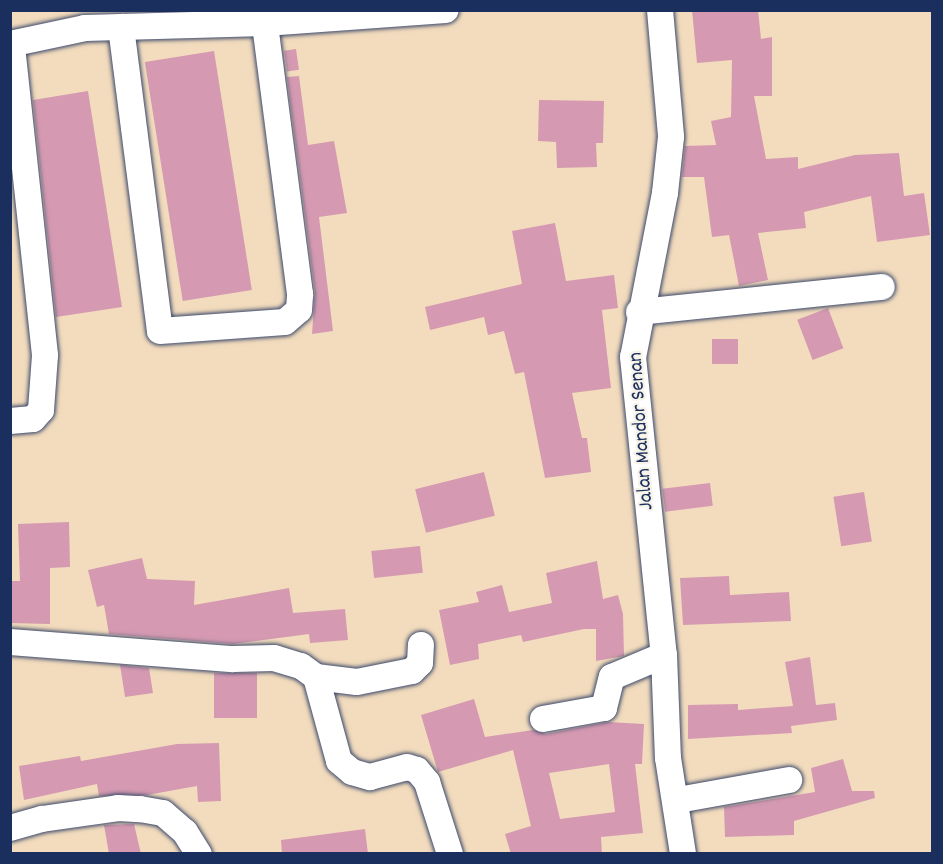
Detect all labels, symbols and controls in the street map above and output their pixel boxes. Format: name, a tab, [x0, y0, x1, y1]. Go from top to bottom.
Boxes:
street label: Jalan Mandor Senan	[624, 351, 660, 511]

